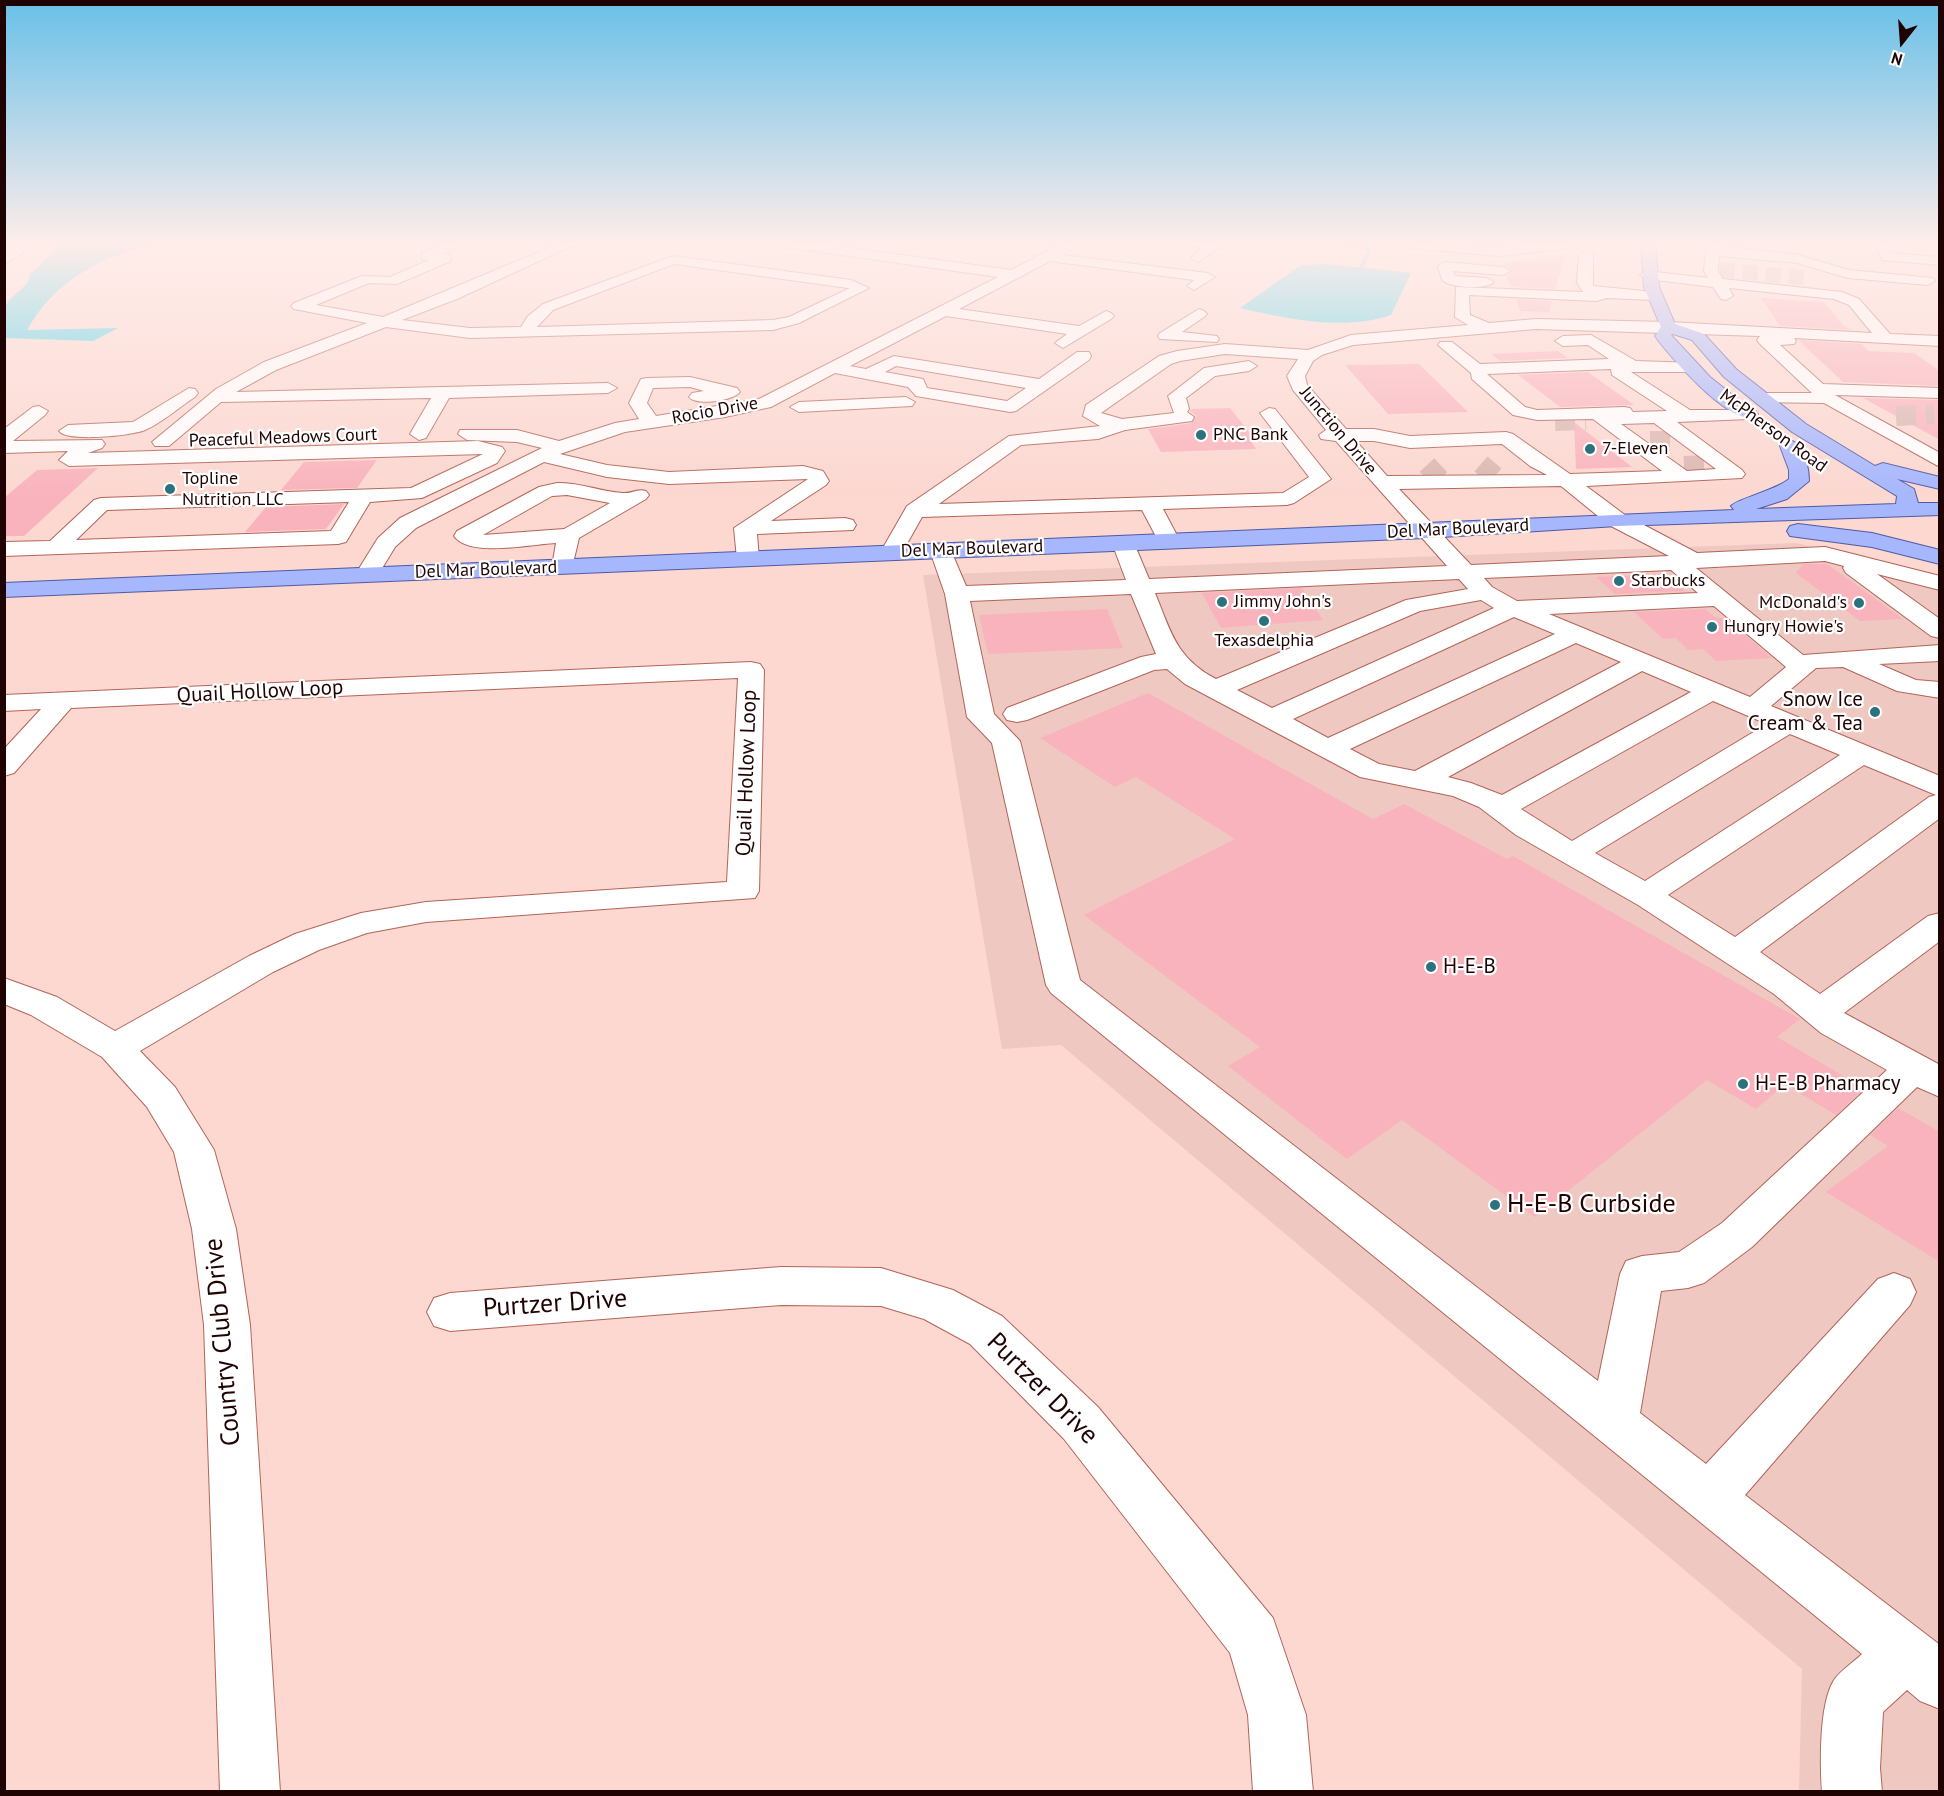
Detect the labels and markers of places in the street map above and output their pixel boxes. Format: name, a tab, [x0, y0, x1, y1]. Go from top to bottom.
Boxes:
place label: PNC Bank	[1213, 424, 1288, 446]
marker: PNC Bank	[1194, 428, 1208, 442]
place label: 7-Eleven	[1602, 438, 1668, 460]
marker: 7-Eleven	[1583, 442, 1597, 456]
place label: Topline Nutrition LLC	[182, 468, 284, 510]
marker: Topline Nutrition LLC	[163, 482, 177, 496]
place label: Starbucks	[1631, 570, 1705, 592]
marker: Starbucks	[1612, 574, 1626, 588]
place label: Jimmy John's	[1234, 591, 1331, 613]
place label: McDonald's	[1759, 592, 1847, 614]
marker: Jimmy John's	[1215, 595, 1229, 609]
marker: McDonald's	[1852, 596, 1866, 610]
marker: Texasdelphia	[1257, 614, 1271, 628]
place label: Hungry Howie's	[1724, 616, 1844, 638]
marker: Hungry Howie's	[1705, 620, 1719, 634]
place label: Texasdelphia	[1214, 630, 1314, 652]
place label: Snow Ice Cream & Tea	[1748, 687, 1863, 737]
marker: Snow Ice Cream & Tea	[1868, 705, 1882, 719]
place label: H-E-B	[1443, 954, 1496, 980]
marker: H-E-B	[1424, 960, 1438, 974]
place label: H-E-B Pharmacy	[1755, 1071, 1901, 1097]
marker: H-E-B Pharmacy	[1736, 1077, 1750, 1091]
place label: H-E-B Curbside	[1507, 1189, 1676, 1221]
marker: H-E-B Curbside	[1488, 1198, 1502, 1212]

